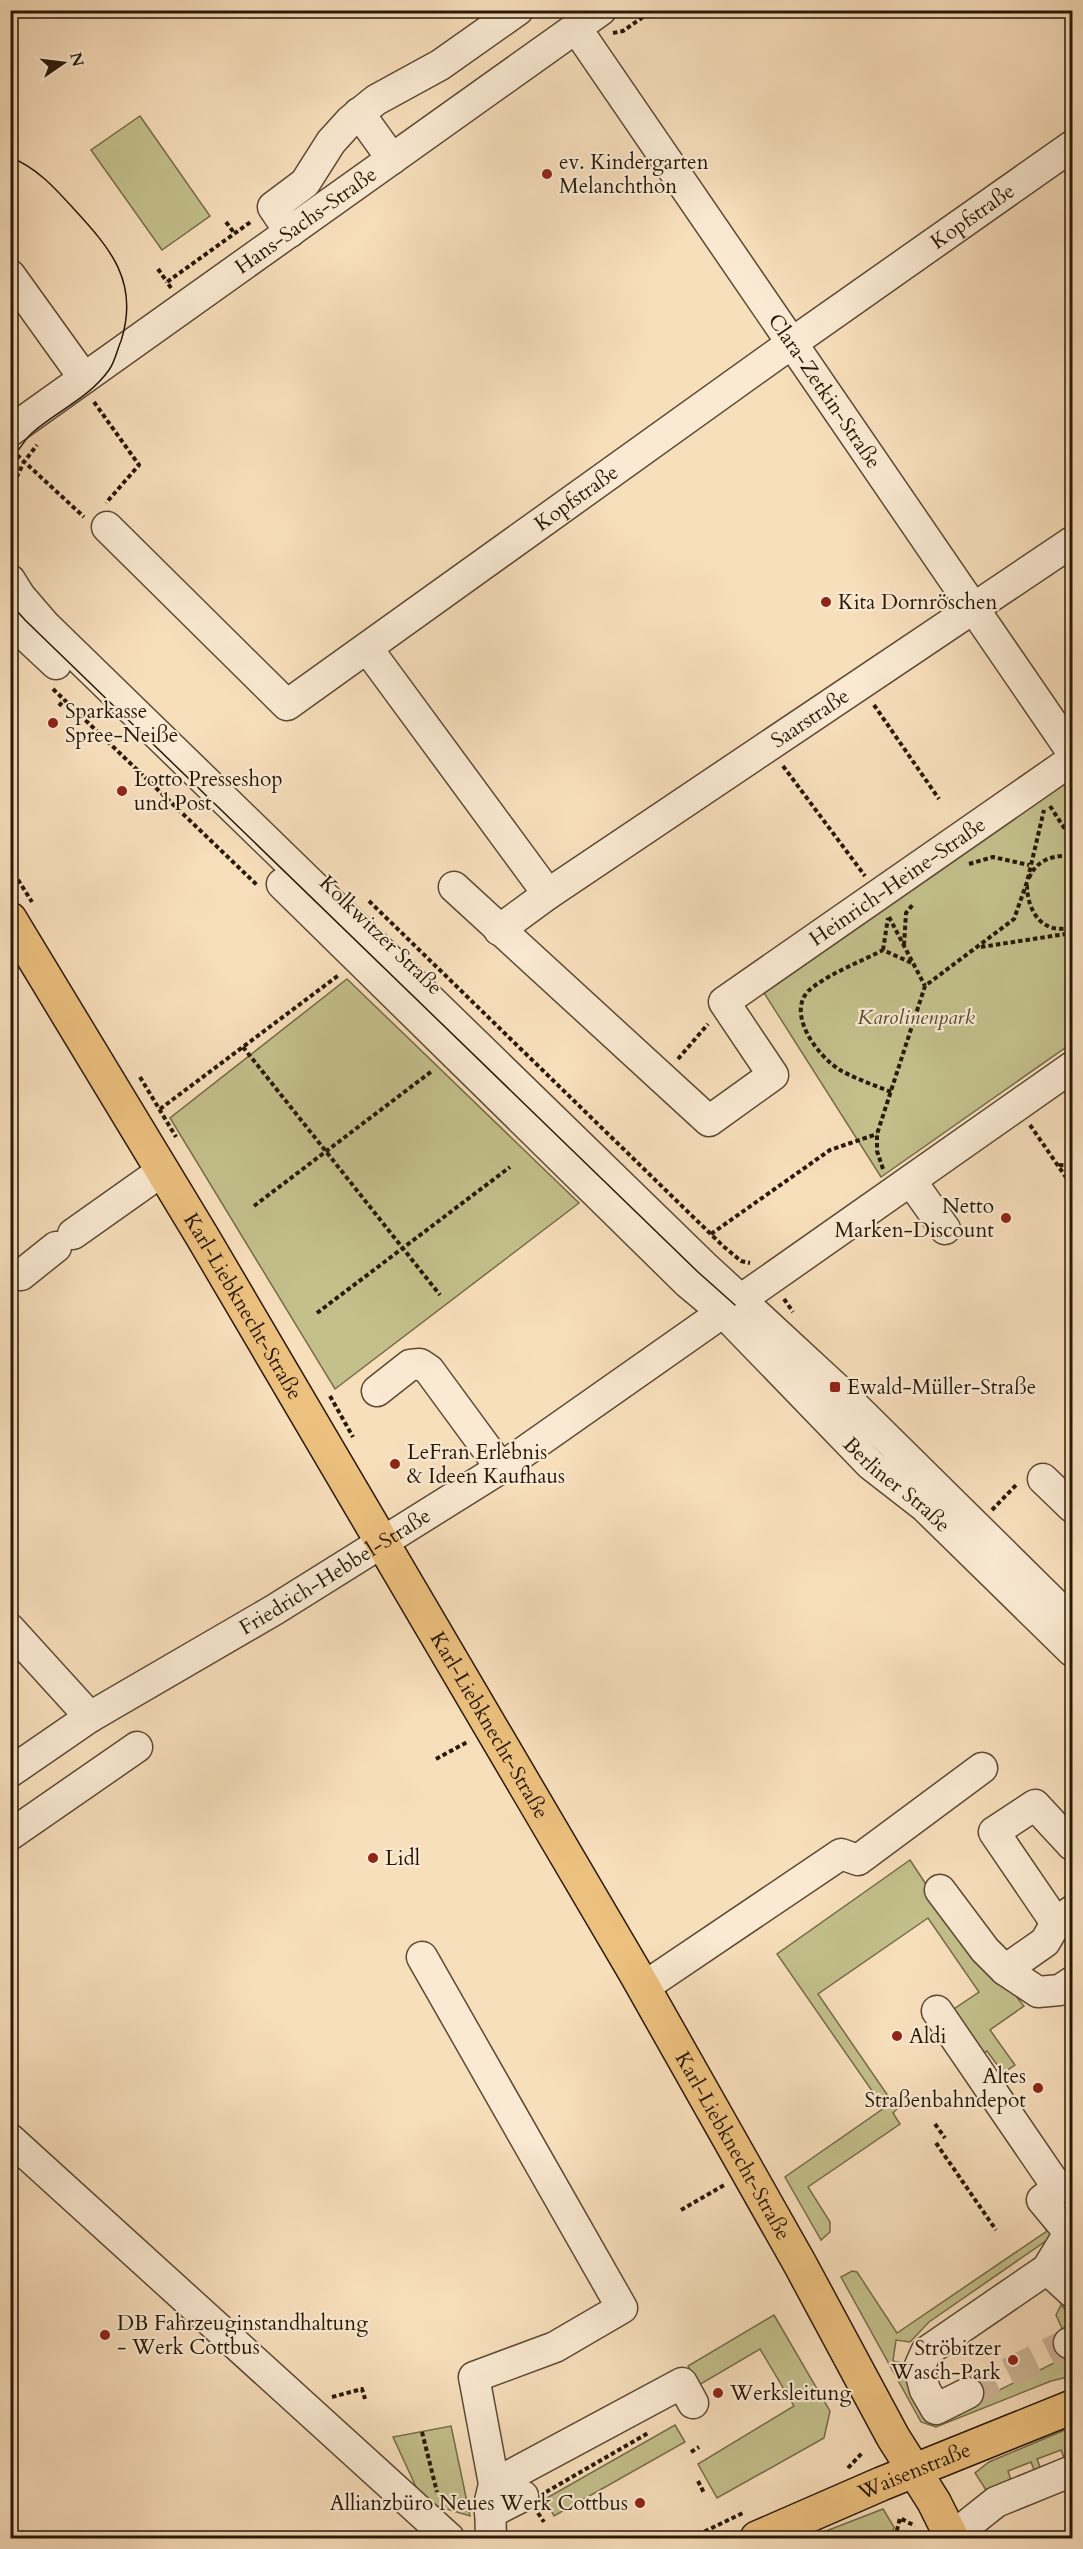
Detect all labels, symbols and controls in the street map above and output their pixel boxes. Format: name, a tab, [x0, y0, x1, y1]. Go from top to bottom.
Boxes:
north arrow	[33, 33, 93, 93]
text: N	[64, 50, 89, 69]
place label: ev. Kindergarten Melanchthon	[559, 148, 709, 201]
street label: Hans-Sachs-Straße	[229, 160, 383, 281]
marker: ev. Kindergarten Melanchthon	[540, 167, 554, 181]
street label: Kopfstraße	[925, 177, 1021, 256]
street label: Clara-Zetkin-Straße	[761, 308, 888, 475]
street label: Kopfstraße	[529, 458, 624, 538]
place label: Kita Dornröschen	[838, 588, 998, 617]
marker: Kita Dornröschen	[819, 595, 833, 609]
street label: Saarstraße	[765, 682, 855, 755]
place label: Sparkasse Spree-Neiße	[65, 697, 178, 750]
marker: Sparkasse Spree-Neiße	[46, 716, 60, 730]
place label: Lotto Presseshop und Post	[134, 765, 283, 818]
marker: Lotto Presseshop und Post	[115, 784, 129, 798]
street label: Heinrich-Heine-Straße	[804, 810, 992, 953]
street label: Kolkwitzer Straße	[313, 869, 449, 1002]
park label: Karolinenpark	[857, 1003, 975, 1032]
place label: Netto Marken-Discount	[834, 1192, 994, 1245]
street label: Karl-Liebknecht-Straße	[176, 1208, 309, 1405]
marker: Netto Marken-Discount	[999, 1211, 1013, 1225]
place label: Ewald-Müller-Straße	[847, 1373, 1036, 1402]
marker: Ewald-Müller-Straße	[828, 1380, 842, 1394]
street label: Berliner Straße	[836, 1431, 957, 1539]
place label: LeFran Erlebnis & Ideen Kaufhaus	[407, 1438, 565, 1491]
marker: LeFran Erlebnis & Ideen Kaufhaus	[388, 1457, 402, 1471]
street label: Friedrich-Hebbel-Straße	[234, 1502, 436, 1642]
street label: Karl-Liebknecht-Straße	[423, 1626, 556, 1824]
place label: Lidl	[385, 1844, 420, 1873]
marker: Lidl	[366, 1851, 380, 1865]
place label: Aldi	[909, 2022, 946, 2051]
marker: Aldi	[890, 2029, 904, 2043]
street label: Karl-Liebknecht-Straße	[668, 2046, 798, 2246]
place label: Altes Straßenbahndepot	[864, 2062, 1026, 2115]
marker: Altes Straßenbahndepot	[1031, 2081, 1045, 2095]
place label: DB Fahrzeuginstandhaltung - Werk Cottbus	[117, 2309, 368, 2362]
marker: DB Fahrzeuginstandhaltung - Werk Cottbus	[98, 2328, 112, 2342]
place label: Ströbitzer Wasch-Park	[890, 2334, 1002, 2387]
marker: Ströbitzer Wasch-Park	[1006, 2353, 1020, 2367]
place label: Werksleitung	[729, 2379, 852, 2408]
marker: Werksleitung	[711, 2386, 725, 2400]
street label: Waisenstraße	[853, 2435, 975, 2508]
place label: Allianzbüro Neues Werk Cottbus	[330, 2489, 628, 2518]
marker: Allianzbüro Neues Werk Cottbus	[633, 2496, 647, 2510]

